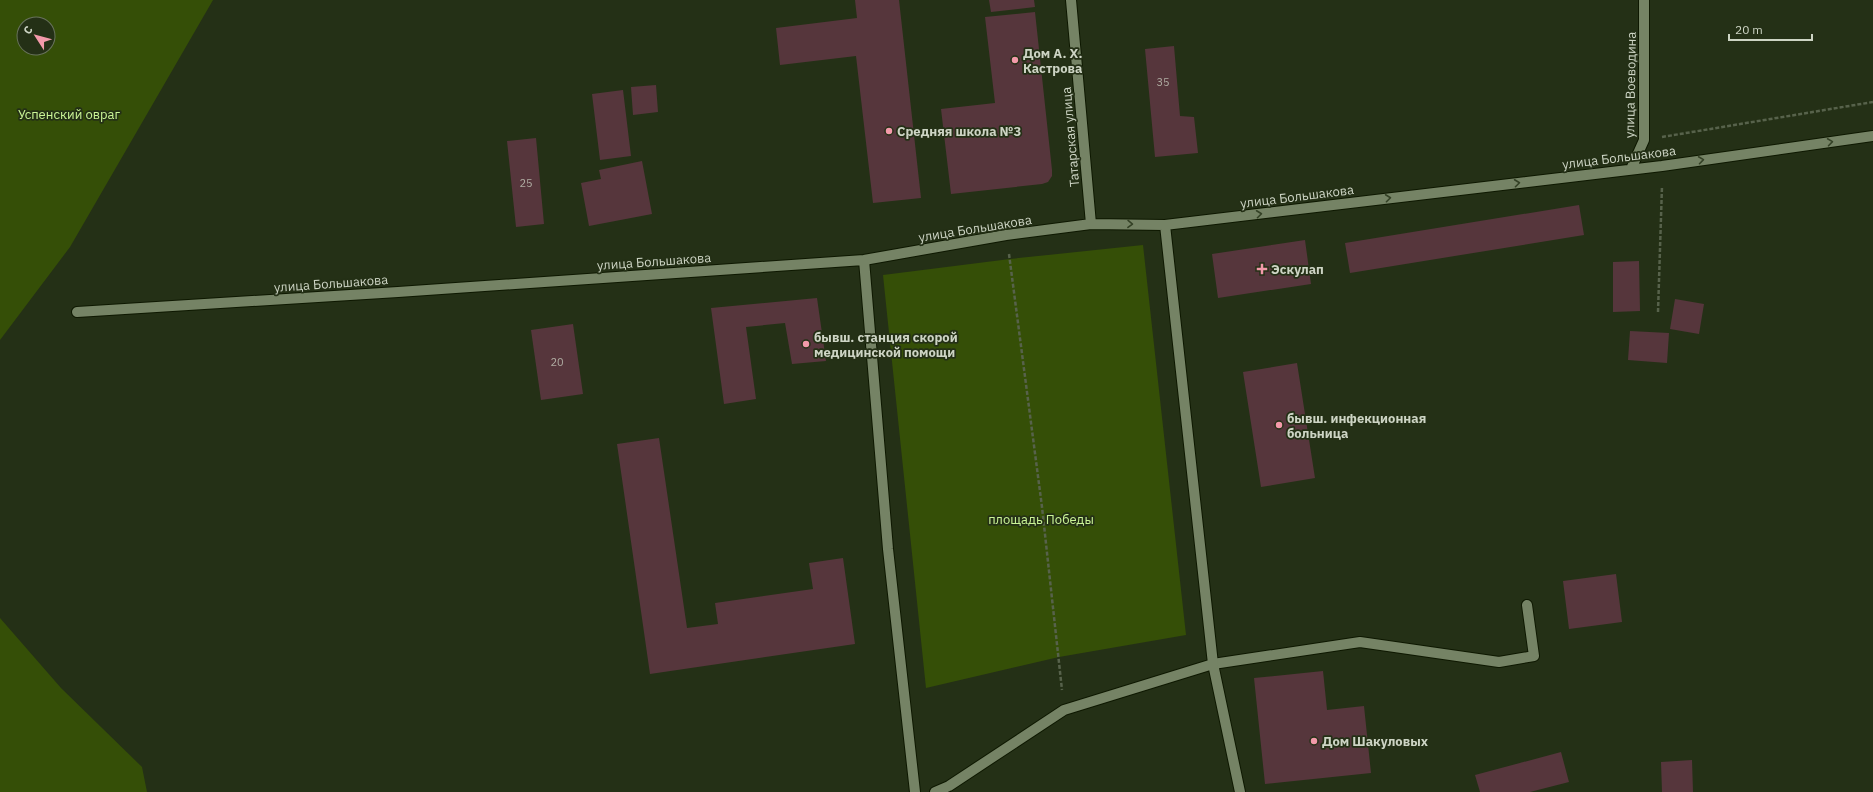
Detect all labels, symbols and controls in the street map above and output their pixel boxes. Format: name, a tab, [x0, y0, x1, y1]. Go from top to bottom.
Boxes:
north arrow	[16, 16, 56, 56]
scale bar	[1729, 16, 1812, 42]
text: 20 m	[1735, 22, 1763, 37]
text: С	[20, 23, 36, 37]
street label: улица Воеводина	[1621, 32, 1640, 138]
place label: Дом А. Х. Кастрова	[1023, 45, 1082, 77]
marker: Дом А. Х. Кастрова	[1010, 55, 1020, 65]
house number: 35	[1156, 75, 1170, 89]
street label: Татарская улица	[1058, 86, 1083, 188]
park label: Успенский овраг	[18, 106, 120, 123]
place label: Средняя школа №3	[897, 123, 1021, 140]
marker: Средняя школа №3	[884, 126, 894, 136]
one-way arrow	[1827, 138, 1833, 147]
street label: улица Большакова	[1561, 142, 1677, 173]
one-way arrow	[1698, 156, 1704, 165]
house number: 25	[519, 176, 533, 190]
one-way arrow	[1514, 178, 1520, 187]
street label: улица Большакова	[1239, 181, 1355, 212]
one-way arrow	[1385, 194, 1391, 203]
one-way arrow	[1256, 209, 1262, 218]
street label: улица Большакова	[917, 211, 1033, 246]
one-way arrow	[1127, 220, 1133, 229]
street label: улица Большакова	[596, 249, 712, 274]
place label: Эскулап	[1271, 261, 1324, 278]
marker: Эскулап	[1256, 263, 1268, 275]
street label: улица Большакова	[273, 271, 389, 296]
place label: бывш. станция скорой медицинской помощи	[814, 329, 958, 361]
marker: бывш. станция скорой медицинской помощи	[801, 339, 811, 349]
house number: 20	[550, 355, 564, 369]
place label: бывш. инфекционная больница	[1287, 410, 1426, 442]
marker: бывш. инфекционная больница	[1274, 420, 1284, 430]
park label: площадь Победы	[988, 511, 1094, 528]
place label: Дом Шакуловых	[1322, 733, 1429, 750]
marker: Дом Шакуловых	[1309, 736, 1319, 746]

